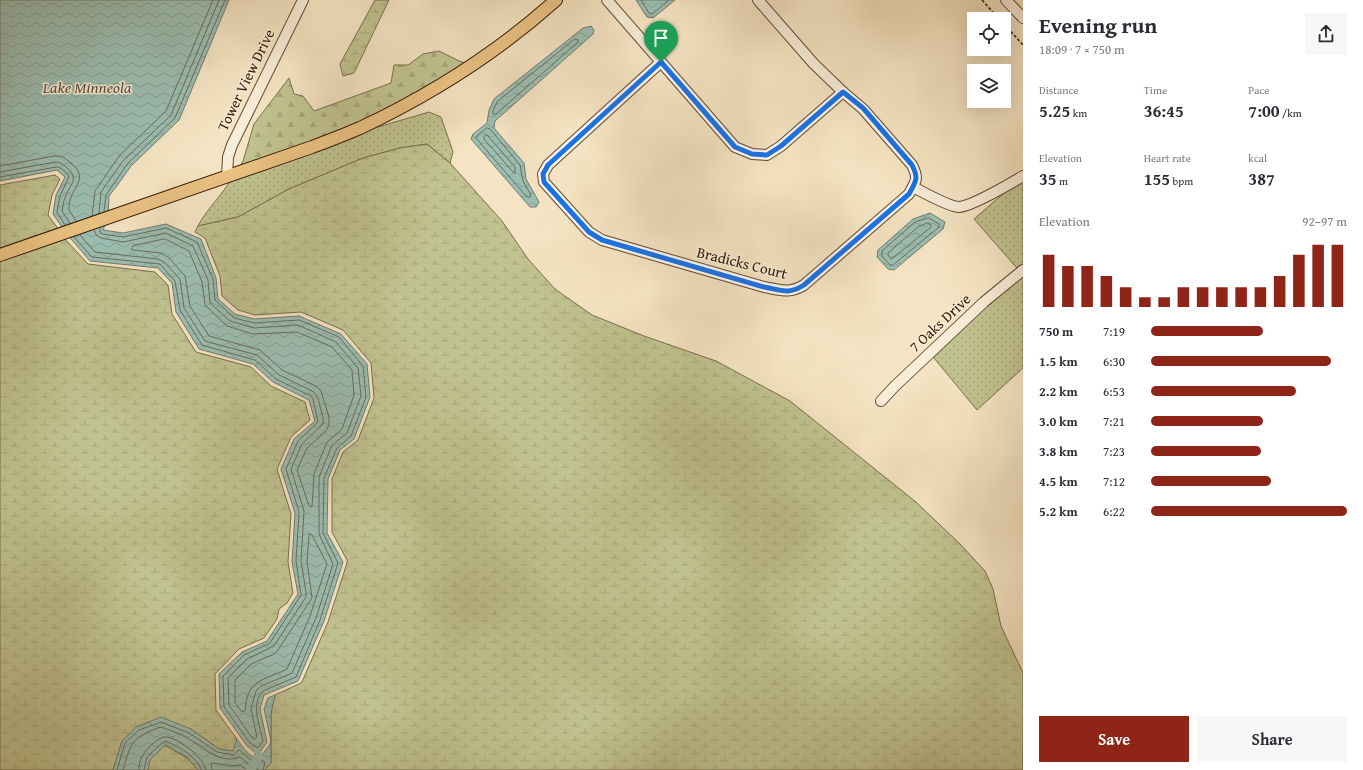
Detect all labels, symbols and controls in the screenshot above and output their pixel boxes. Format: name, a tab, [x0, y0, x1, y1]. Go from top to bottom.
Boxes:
text: Evening run	[1039, 9, 1157, 41]
map controls	[967, 12, 1011, 108]
button: locate	[967, 12, 1011, 56]
button: share	[1305, 13, 1347, 55]
pin	[644, 21, 678, 62]
street label: Tower View Drive	[212, 25, 279, 134]
icon: arrive	[650, 27, 672, 49]
text: 18:09 · 7 × 750 m	[1039, 40, 1125, 59]
button: layers	[967, 64, 1011, 108]
water label: Lake Minneola	[42, 75, 132, 99]
text: Distance	[1039, 82, 1078, 98]
text: Time	[1144, 82, 1167, 98]
text: Pace	[1248, 82, 1269, 98]
text: 5.25	[1039, 98, 1070, 123]
text: 36:45	[1144, 98, 1184, 123]
text: 7:00	[1248, 98, 1280, 123]
text: km	[1070, 105, 1087, 121]
text: /km	[1280, 105, 1302, 121]
text: Elevation	[1039, 150, 1082, 166]
text: Heart rate	[1144, 150, 1191, 166]
text: kcal	[1248, 150, 1267, 166]
text: 35	[1039, 166, 1057, 191]
text: 155	[1144, 166, 1170, 191]
text: 387	[1248, 166, 1275, 191]
text: m	[1057, 173, 1068, 189]
text: bpm	[1170, 173, 1193, 189]
text: Elevation	[1039, 212, 1090, 231]
text: 92–97 m	[1302, 212, 1347, 231]
street label: Bradicks Court	[695, 241, 790, 284]
street label: 7 Oaks Drive	[904, 289, 975, 357]
text: 750 m	[1039, 322, 1073, 341]
text: 7:19	[1103, 322, 1125, 341]
text: 1.5 km	[1039, 352, 1078, 371]
text: 6:30	[1103, 352, 1125, 371]
text: 2.2 km	[1039, 382, 1078, 401]
text: 6:53	[1103, 382, 1125, 401]
text: 3.0 km	[1039, 412, 1078, 431]
text: 7:21	[1103, 412, 1125, 431]
text: 3.8 km	[1039, 442, 1078, 461]
text: 7:23	[1103, 442, 1125, 461]
text: 4.5 km	[1039, 472, 1078, 491]
text: 7:12	[1103, 472, 1125, 491]
text: 5.2 km	[1039, 502, 1078, 521]
text: 6:22	[1103, 502, 1125, 521]
button: Save	[1039, 716, 1189, 762]
button: Share	[1197, 716, 1347, 762]

